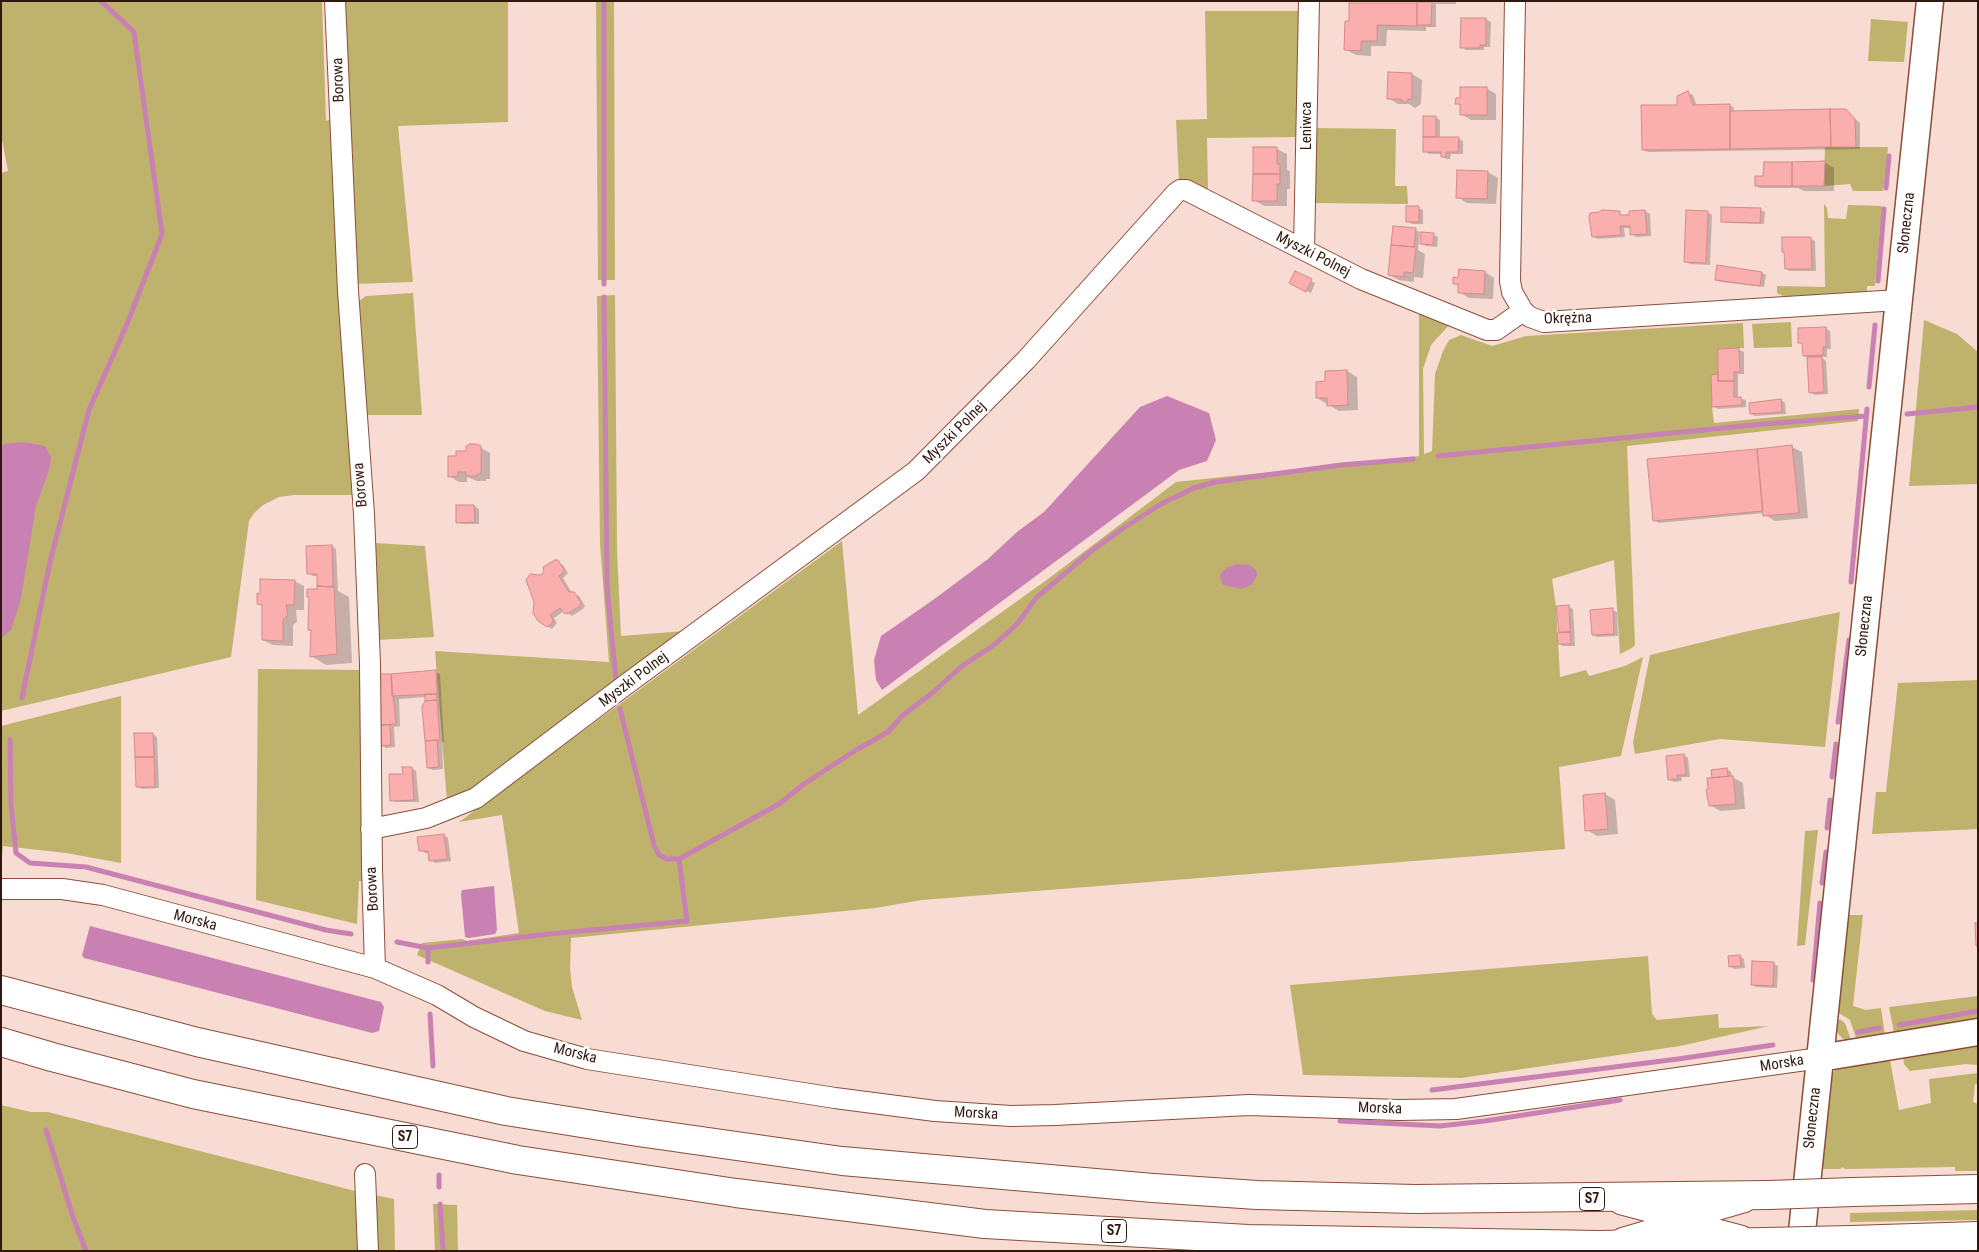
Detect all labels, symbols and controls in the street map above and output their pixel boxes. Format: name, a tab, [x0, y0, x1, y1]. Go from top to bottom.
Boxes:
street label: Borowa	[329, 57, 349, 103]
street label: Leniwca	[1298, 102, 1316, 150]
street label: Słoneczna	[1895, 192, 1919, 254]
street label: Myszki Polnej	[1273, 228, 1353, 282]
street label: Okrężna	[1544, 309, 1592, 329]
street label: Myszki Polnej	[920, 398, 990, 468]
street label: Borowa	[350, 462, 372, 508]
street label: Słoneczna	[1853, 595, 1877, 657]
street label: Myszki Polnej	[596, 648, 672, 712]
street label: Borowa	[363, 866, 383, 912]
street label: Morska	[171, 907, 219, 935]
street label: Morska	[551, 1040, 599, 1068]
street label: Morska	[1759, 1052, 1805, 1076]
street label: Słoneczna	[1801, 1087, 1825, 1149]
street label: Morska	[1358, 1099, 1402, 1119]
street label: Morska	[953, 1104, 999, 1124]
road number: S7	[392, 1126, 418, 1148]
road number: S7	[1580, 1188, 1604, 1210]
road number: S7	[1102, 1220, 1126, 1242]

